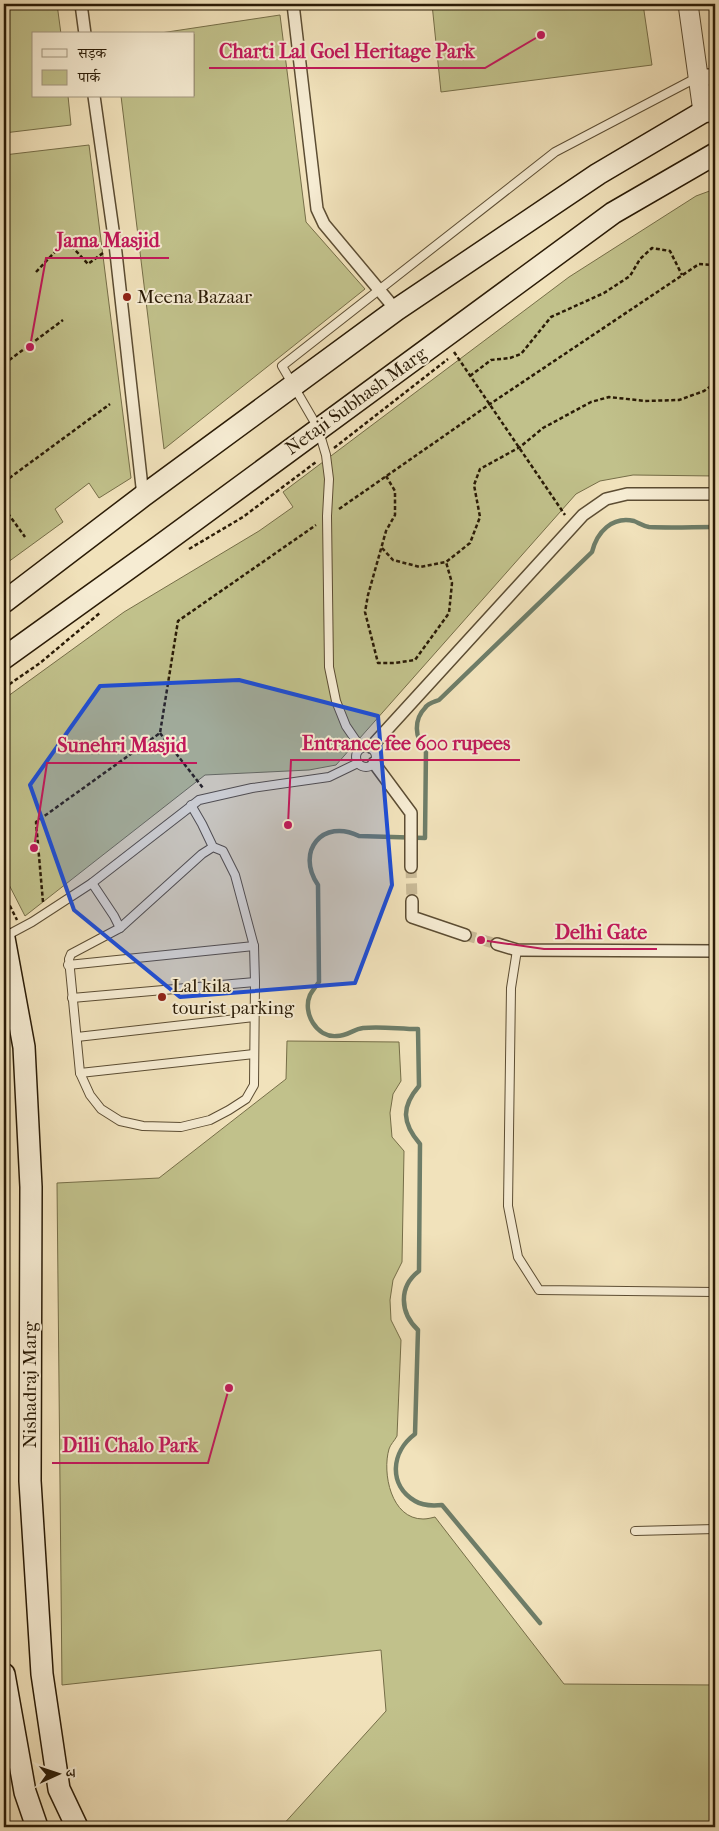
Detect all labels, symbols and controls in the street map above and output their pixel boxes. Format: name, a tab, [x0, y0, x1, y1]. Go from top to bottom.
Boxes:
legend	[32, 32, 195, 98]
callout: Charti Lal Goel Heritage Park	[209, 33, 485, 68]
text: Charti Lal Goel Heritage Park	[219, 40, 476, 63]
text: सड़क	[77, 44, 107, 62]
text: पार्क	[77, 68, 101, 86]
callout: Jama Masjid	[46, 223, 169, 258]
text: Jama Masjid	[54, 229, 161, 252]
place label: Meena Bazaar	[137, 286, 253, 308]
marker: Meena Bazaar	[121, 291, 133, 303]
street label: Netaji Subhash Marg	[281, 342, 432, 460]
callout: Entrance fee 600 rupees	[291, 725, 520, 760]
callout: Sunehri Masjid	[47, 728, 197, 763]
text: Entrance fee 600 rupees	[302, 732, 511, 755]
text: Sunehri Masjid	[57, 734, 188, 757]
callout: Delhi Gate	[544, 914, 657, 949]
text: Delhi Gate	[555, 921, 647, 944]
place label: Lal kila tourist parking	[172, 975, 295, 1019]
marker: Lal kila tourist parking	[156, 991, 168, 1003]
street label: Nishadraj Marg	[19, 1321, 41, 1448]
callout: Dilli Chalo Park	[52, 1428, 208, 1463]
text: Dilli Chalo Park	[62, 1434, 199, 1457]
north arrow	[32, 1748, 82, 1798]
text: उ	[62, 1768, 79, 1778]

